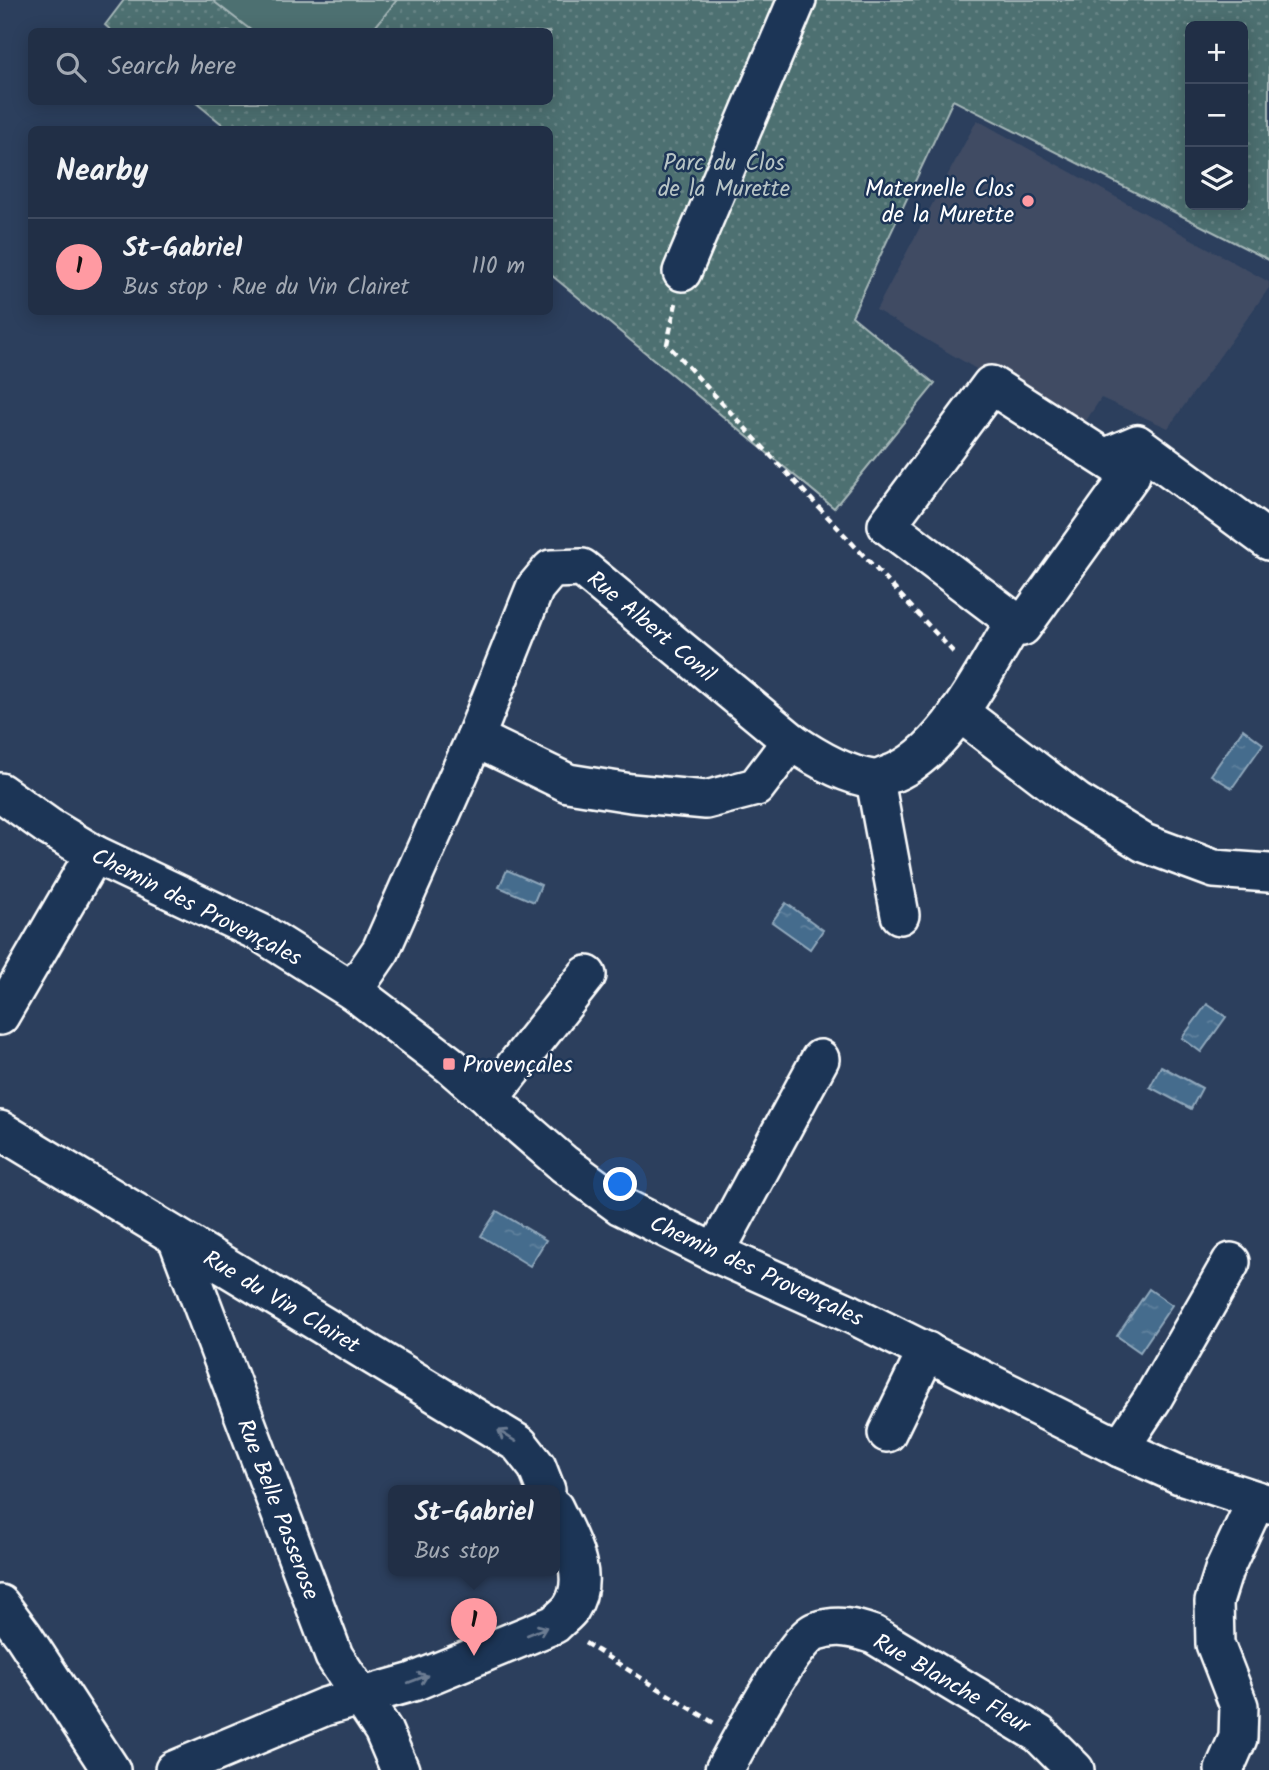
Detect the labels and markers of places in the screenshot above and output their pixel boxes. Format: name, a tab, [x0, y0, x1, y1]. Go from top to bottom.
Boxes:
place label: Maternelle Clos de la Murette	[865, 172, 1014, 234]
marker: Maternelle Clos de la Murette	[1020, 193, 1036, 209]
place label: Provençales	[463, 1048, 573, 1084]
marker: Provençales	[441, 1056, 457, 1072]
pin: 1	[451, 1598, 497, 1656]

